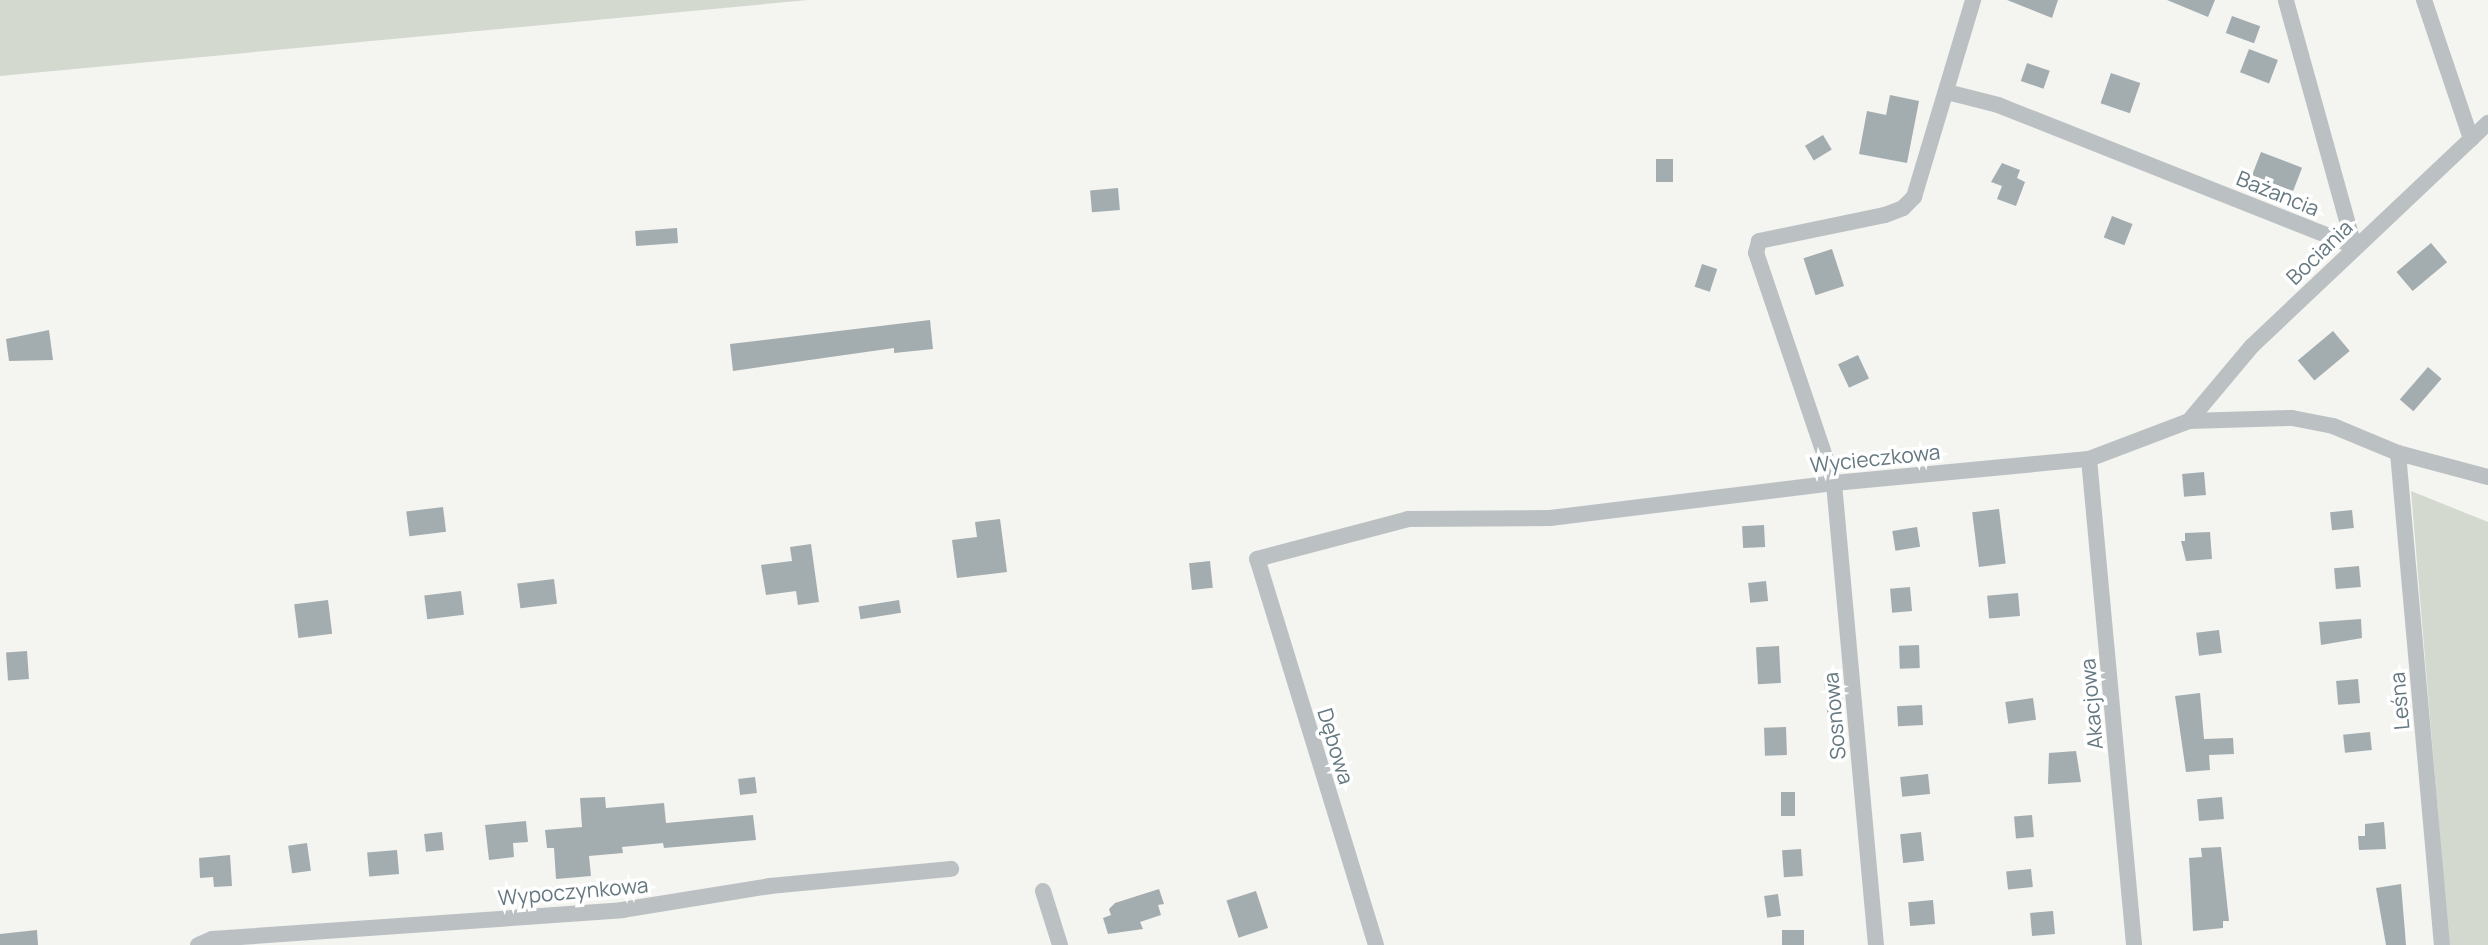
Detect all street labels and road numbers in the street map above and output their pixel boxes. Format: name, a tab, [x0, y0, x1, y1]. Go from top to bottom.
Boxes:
street label: Bażancia	[2233, 165, 2323, 221]
street label: Bociania	[2281, 214, 2357, 290]
street label: Wycieczkowa	[1809, 439, 1941, 477]
street label: Akacjowa	[2074, 657, 2108, 751]
street label: Sosnowa	[1818, 671, 1850, 761]
street label: Leśna	[2384, 671, 2414, 731]
street label: Dębowa	[1313, 705, 1359, 787]
street label: Wypoczynkowa	[497, 872, 649, 910]

